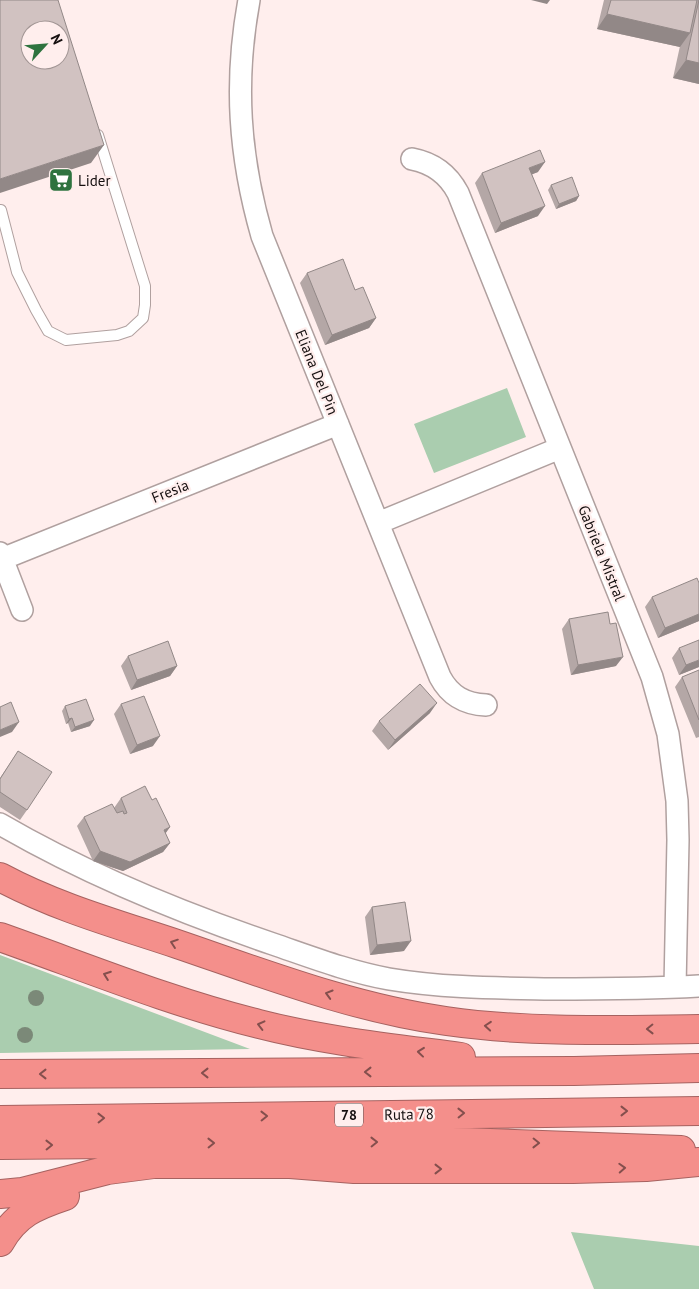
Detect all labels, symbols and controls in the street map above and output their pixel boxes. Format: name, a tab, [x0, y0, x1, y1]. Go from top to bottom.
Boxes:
north arrow	[20, 20, 70, 70]
text: N	[47, 31, 67, 47]
supermarket icon: Lider	[48, 167, 74, 193]
place label: Lider	[78, 171, 111, 190]
street label: Eliana Del Pin	[291, 327, 343, 417]
street label: Fresia	[149, 475, 191, 507]
street label: Gabriela Mistral	[574, 502, 630, 604]
one-way arrow	[171, 939, 179, 949]
one-way arrow	[103, 971, 111, 981]
one-way arrow	[325, 990, 333, 1000]
one-way arrow	[257, 1020, 266, 1031]
one-way arrow	[484, 1021, 492, 1032]
one-way arrow	[646, 1024, 654, 1034]
one-way arrow	[417, 1047, 425, 1058]
one-way arrow	[363, 1067, 371, 1077]
one-way arrow	[201, 1068, 208, 1078]
one-way arrow	[38, 1069, 46, 1079]
road number: 78	[335, 1104, 363, 1126]
street label: Ruta 78	[384, 1104, 434, 1124]
one-way arrow	[620, 1106, 628, 1116]
one-way arrow	[458, 1108, 465, 1118]
one-way arrow	[260, 1111, 268, 1121]
one-way arrow	[97, 1113, 105, 1124]
one-way arrow	[370, 1137, 378, 1147]
one-way arrow	[208, 1138, 215, 1148]
one-way arrow	[532, 1138, 540, 1149]
one-way arrow	[45, 1140, 53, 1150]
one-way arrow	[618, 1162, 626, 1173]
one-way arrow	[434, 1164, 442, 1174]

